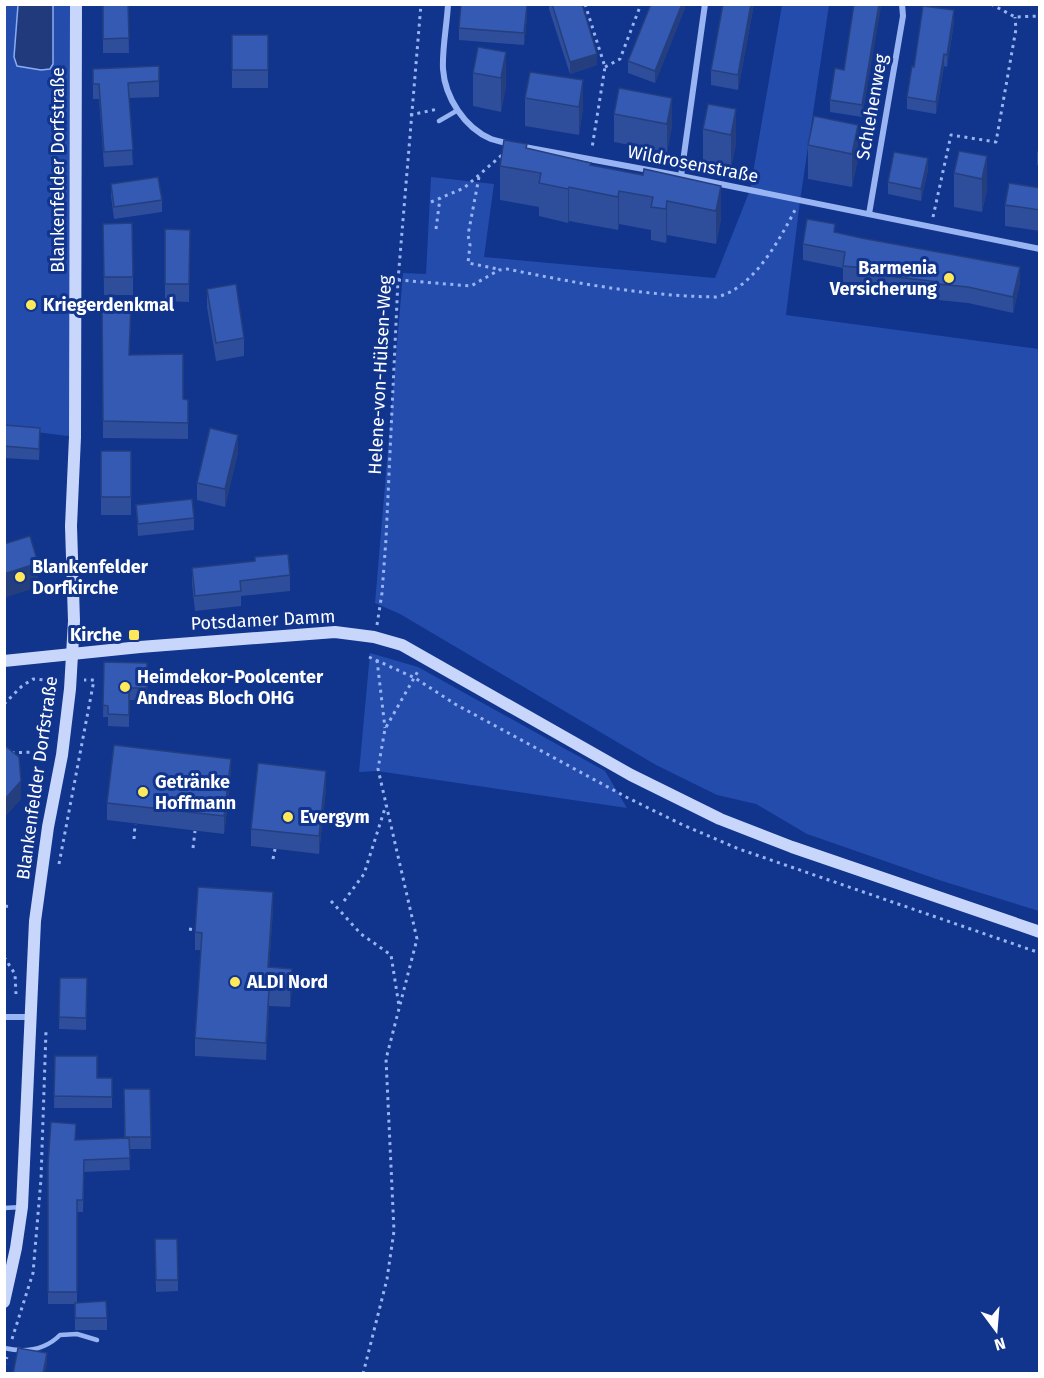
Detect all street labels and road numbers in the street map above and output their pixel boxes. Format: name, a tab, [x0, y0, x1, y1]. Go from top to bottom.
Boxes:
street label: Schlehenweg	[852, 52, 892, 162]
street label: Blankenfelder Dorfstraße	[47, 67, 69, 273]
street label: Wildrosenstraße	[626, 141, 760, 187]
street label: Helene-von-Hülsen-Weg	[364, 274, 396, 475]
street label: Potsdamer Damm	[190, 605, 336, 635]
street label: Blankenfelder Dorfstraße	[12, 675, 62, 881]

